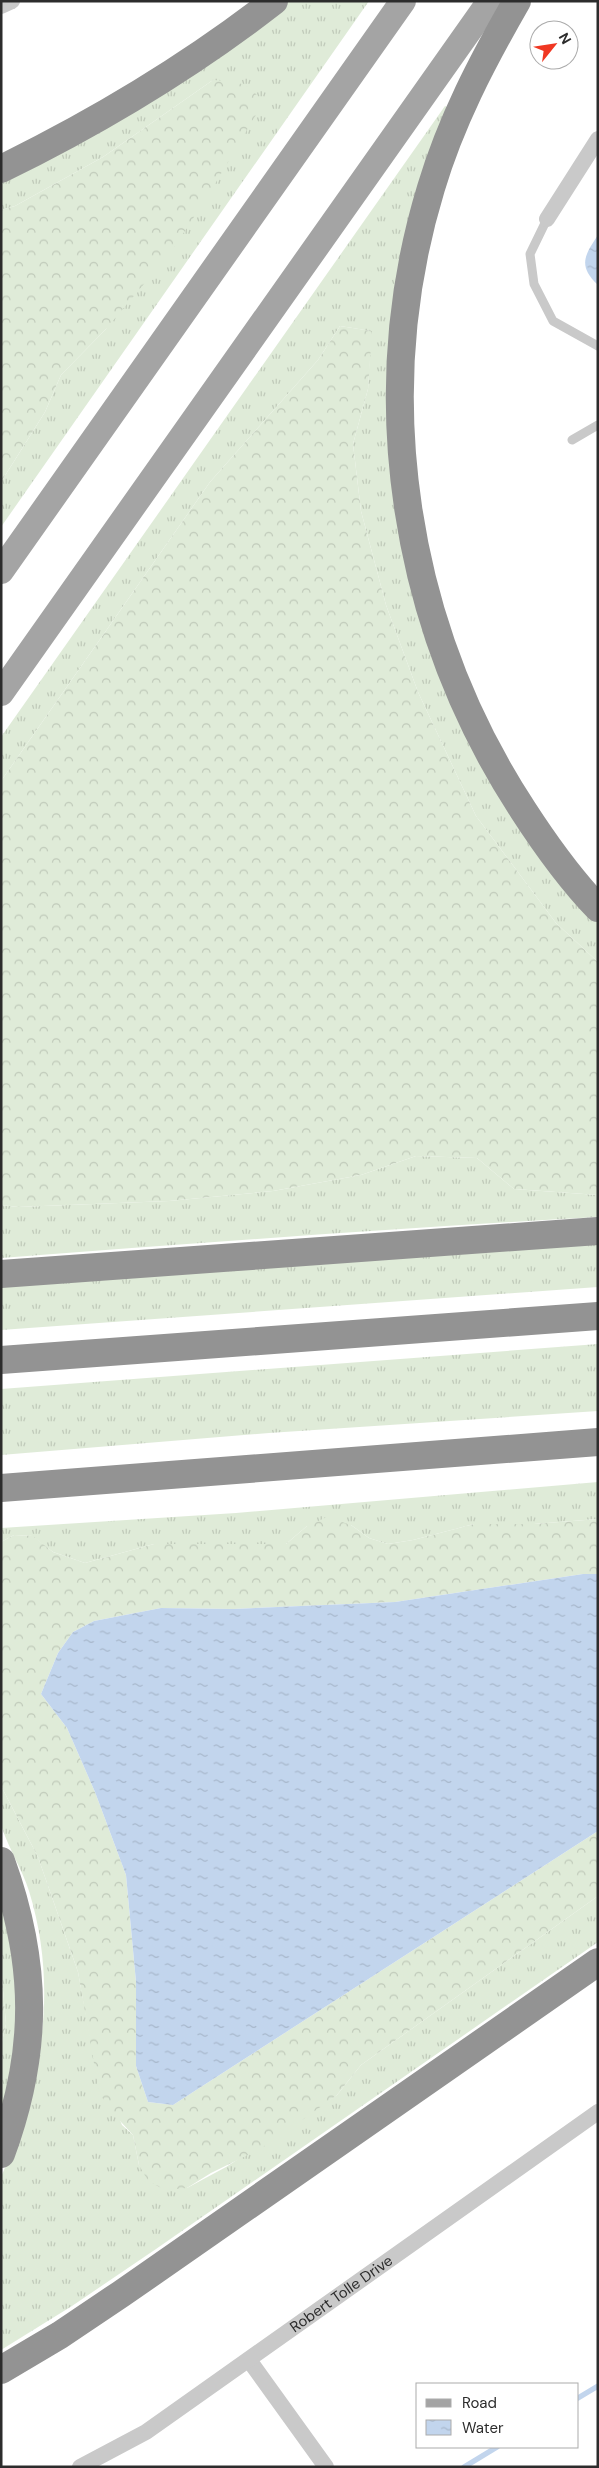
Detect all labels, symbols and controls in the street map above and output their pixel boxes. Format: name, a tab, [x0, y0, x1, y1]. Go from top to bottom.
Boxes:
north arrow	[529, 20, 579, 70]
text: N	[555, 30, 576, 47]
street label: Robert Tolle Drive	[286, 2250, 397, 2337]
legend	[416, 2383, 579, 2448]
text: Road	[462, 2393, 497, 2413]
text: Water	[462, 2418, 504, 2438]

